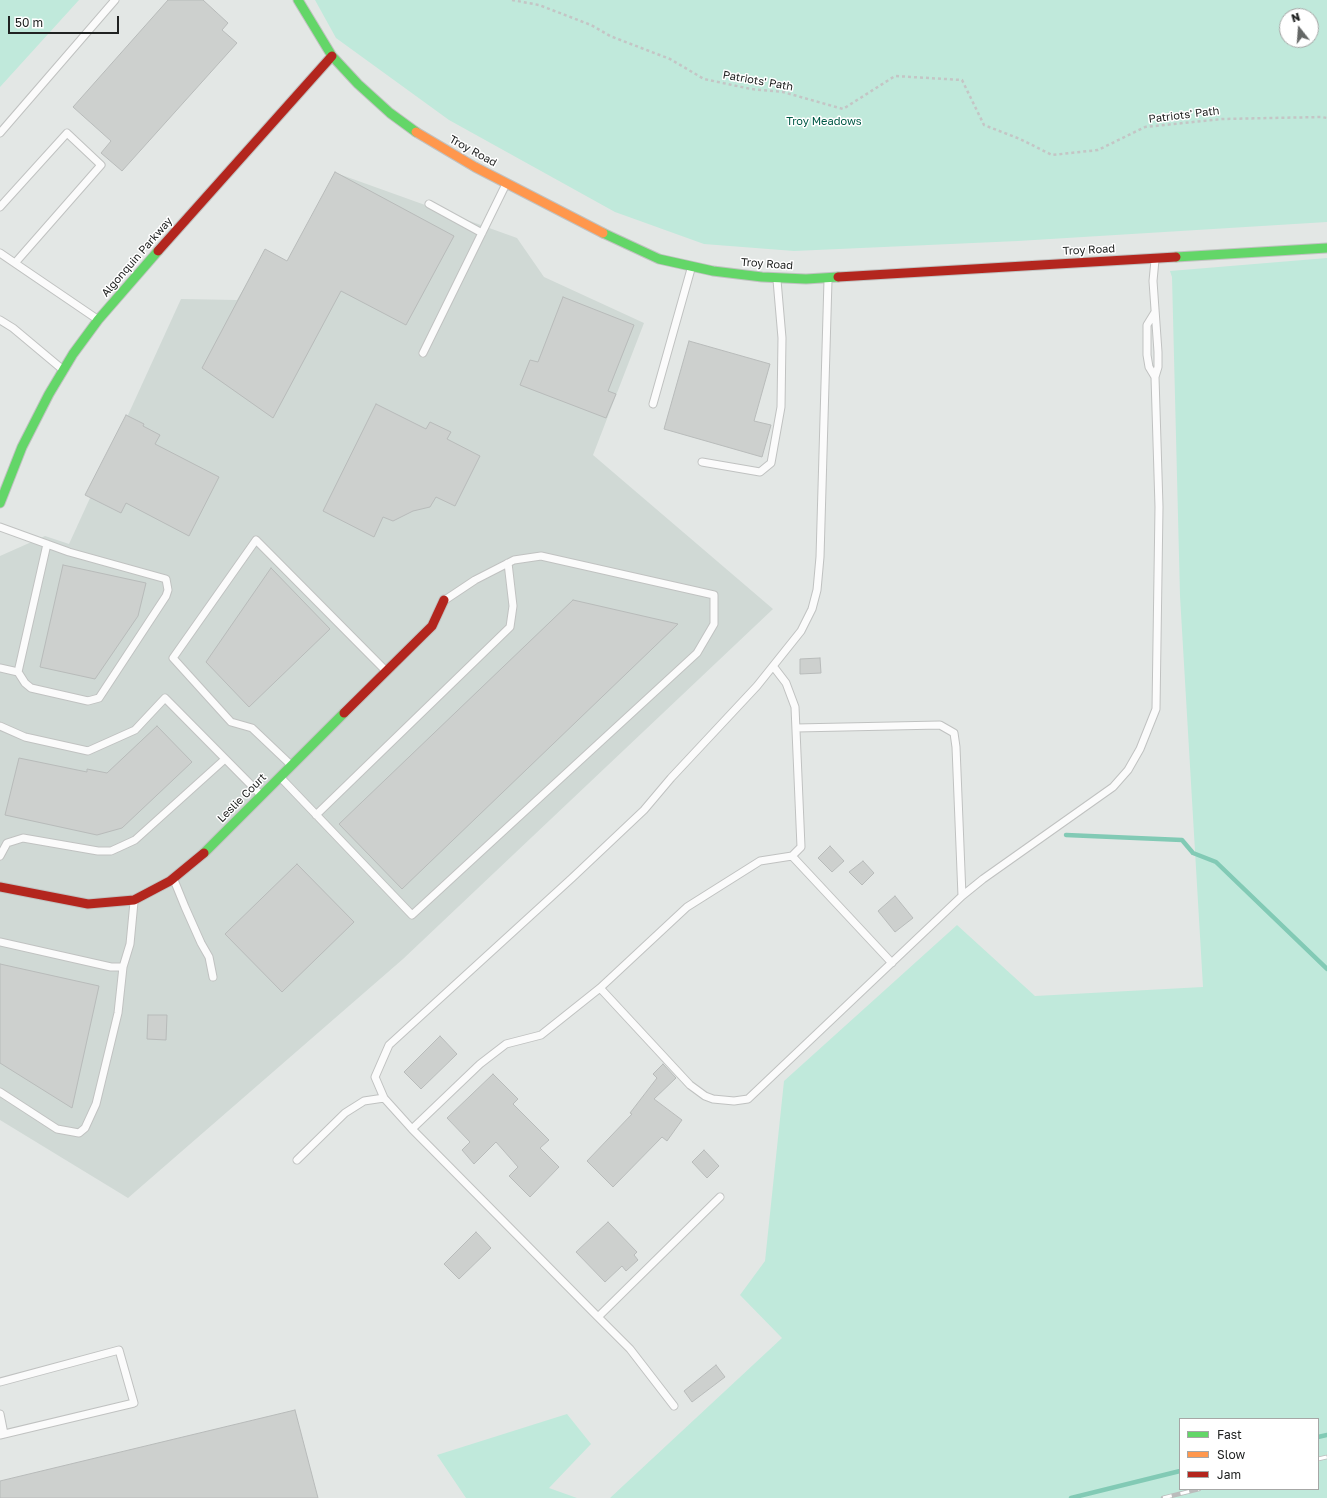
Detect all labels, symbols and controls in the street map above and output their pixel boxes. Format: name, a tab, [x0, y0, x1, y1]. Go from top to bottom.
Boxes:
scale bar	[10, 8, 121, 34]
north arrow	[1279, 8, 1319, 48]
text: N	[1290, 10, 1302, 24]
text: 50 m	[15, 15, 43, 30]
street label: Patriots' Path	[722, 68, 794, 94]
street label: Patriots' Path	[1148, 104, 1220, 126]
park label: Troy Meadows	[786, 115, 862, 129]
street label: Troy Road	[447, 133, 499, 169]
street label: Algonquin Parkway	[99, 214, 175, 300]
street label: Troy Road	[1063, 242, 1115, 258]
street label: Troy Road	[740, 256, 794, 272]
street label: Leslie Court	[215, 771, 269, 825]
legend	[1179, 1418, 1319, 1490]
text: Fast	[1217, 1427, 1242, 1442]
text: Slow	[1217, 1447, 1245, 1462]
text: Jam	[1217, 1467, 1241, 1482]

